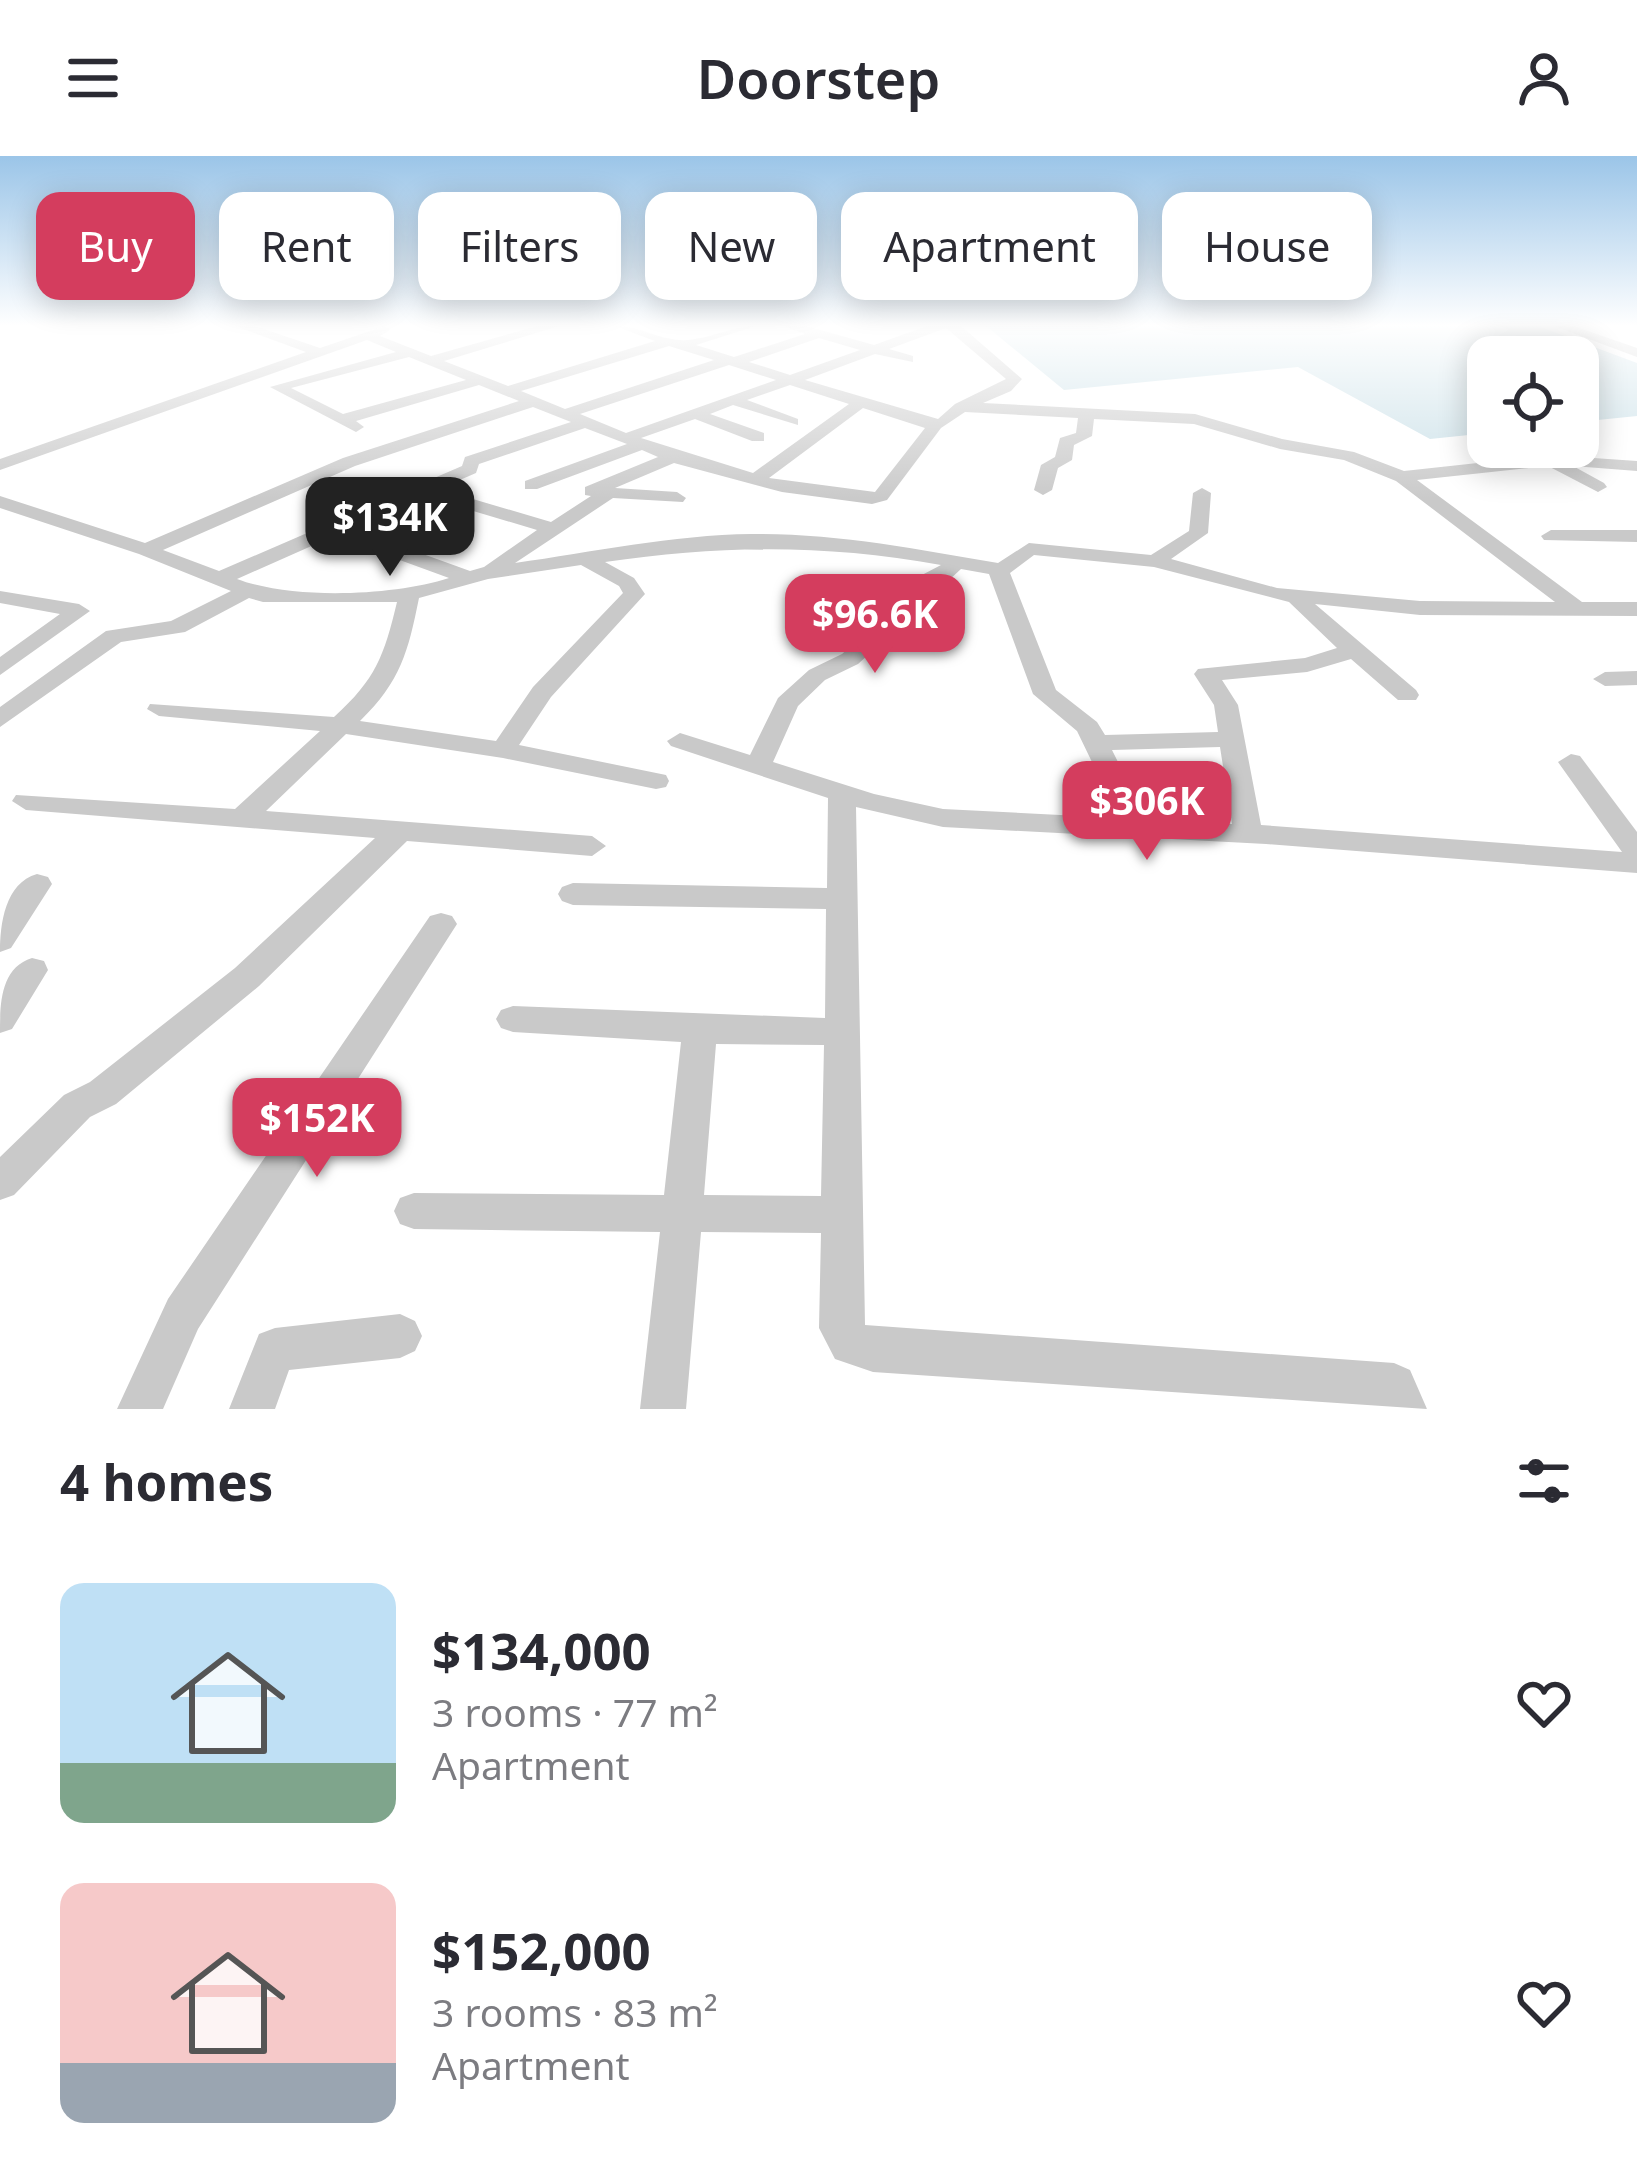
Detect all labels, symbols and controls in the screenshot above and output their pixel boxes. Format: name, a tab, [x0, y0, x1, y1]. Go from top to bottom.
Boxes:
text: Doorstep	[697, 41, 940, 115]
icon: menu	[60, 45, 126, 111]
icon: person	[1511, 45, 1577, 111]
chip: Buy	[36, 192, 195, 300]
chip: Rent	[219, 192, 394, 300]
chip: Filters	[418, 192, 621, 300]
chip: New	[645, 192, 817, 300]
chip: Apartment	[841, 192, 1138, 300]
chip: House	[1162, 192, 1372, 300]
map controls	[1467, 336, 1599, 468]
button: locate	[1467, 336, 1599, 468]
pin: $134K	[306, 477, 474, 579]
text: $134K	[332, 489, 448, 542]
pin: $96.6K	[777, 574, 973, 676]
text: $96.6K	[812, 586, 938, 639]
pin: $306K	[1063, 761, 1231, 863]
text: $306K	[1089, 773, 1205, 826]
pin: $152K	[233, 1078, 401, 1180]
text: $152K	[259, 1090, 375, 1143]
text: 4 homes	[60, 1446, 273, 1516]
icon: filters	[1511, 1448, 1577, 1514]
text: $134,000	[432, 1615, 651, 1685]
icon: home	[156, 1631, 300, 1775]
icon: heart	[1511, 1670, 1577, 1736]
text: 3 rooms · 77 m²	[432, 1685, 718, 1738]
text: Apartment	[432, 1738, 630, 1791]
text: $152,000	[432, 1915, 651, 1985]
icon: home	[156, 1931, 300, 2075]
icon: heart	[1511, 1970, 1577, 2036]
text: 3 rooms · 83 m²	[432, 1985, 718, 2038]
text: Apartment	[432, 2038, 630, 2091]

